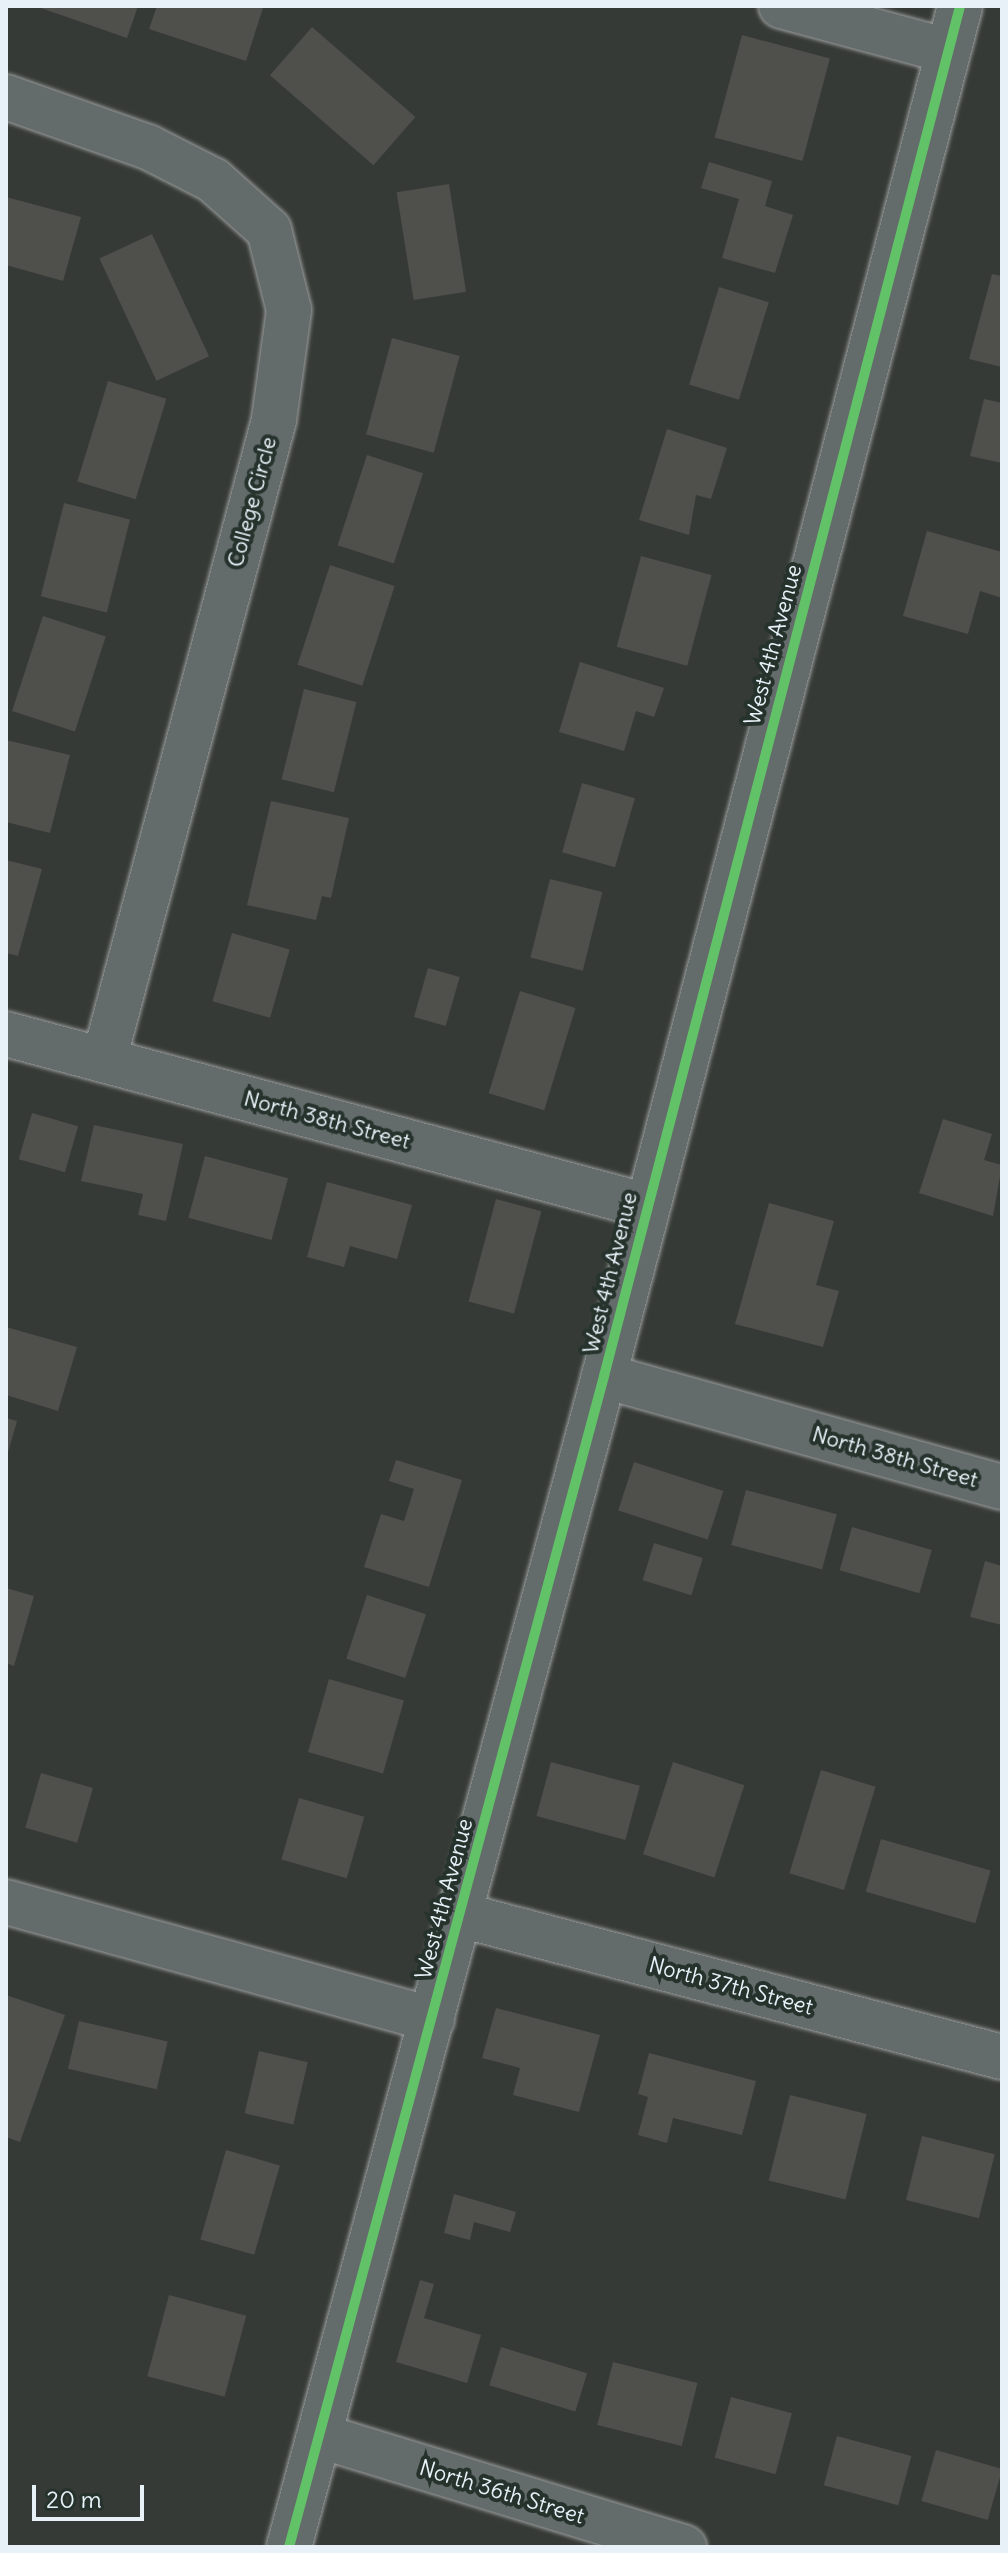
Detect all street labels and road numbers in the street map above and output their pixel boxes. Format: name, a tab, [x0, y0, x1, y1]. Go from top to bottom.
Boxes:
street label: College Circle	[222, 434, 282, 570]
street label: West 4th Avenue	[739, 562, 807, 728]
street label: North 38th Street	[241, 1085, 413, 1155]
street label: West 4th Avenue	[577, 1190, 643, 1356]
street label: North 38th Street	[809, 1421, 981, 1493]
street label: West 4th Avenue	[410, 1816, 478, 1982]
street label: North 37th Street	[646, 1951, 816, 2021]
street label: North 36th Street	[416, 2454, 588, 2530]

